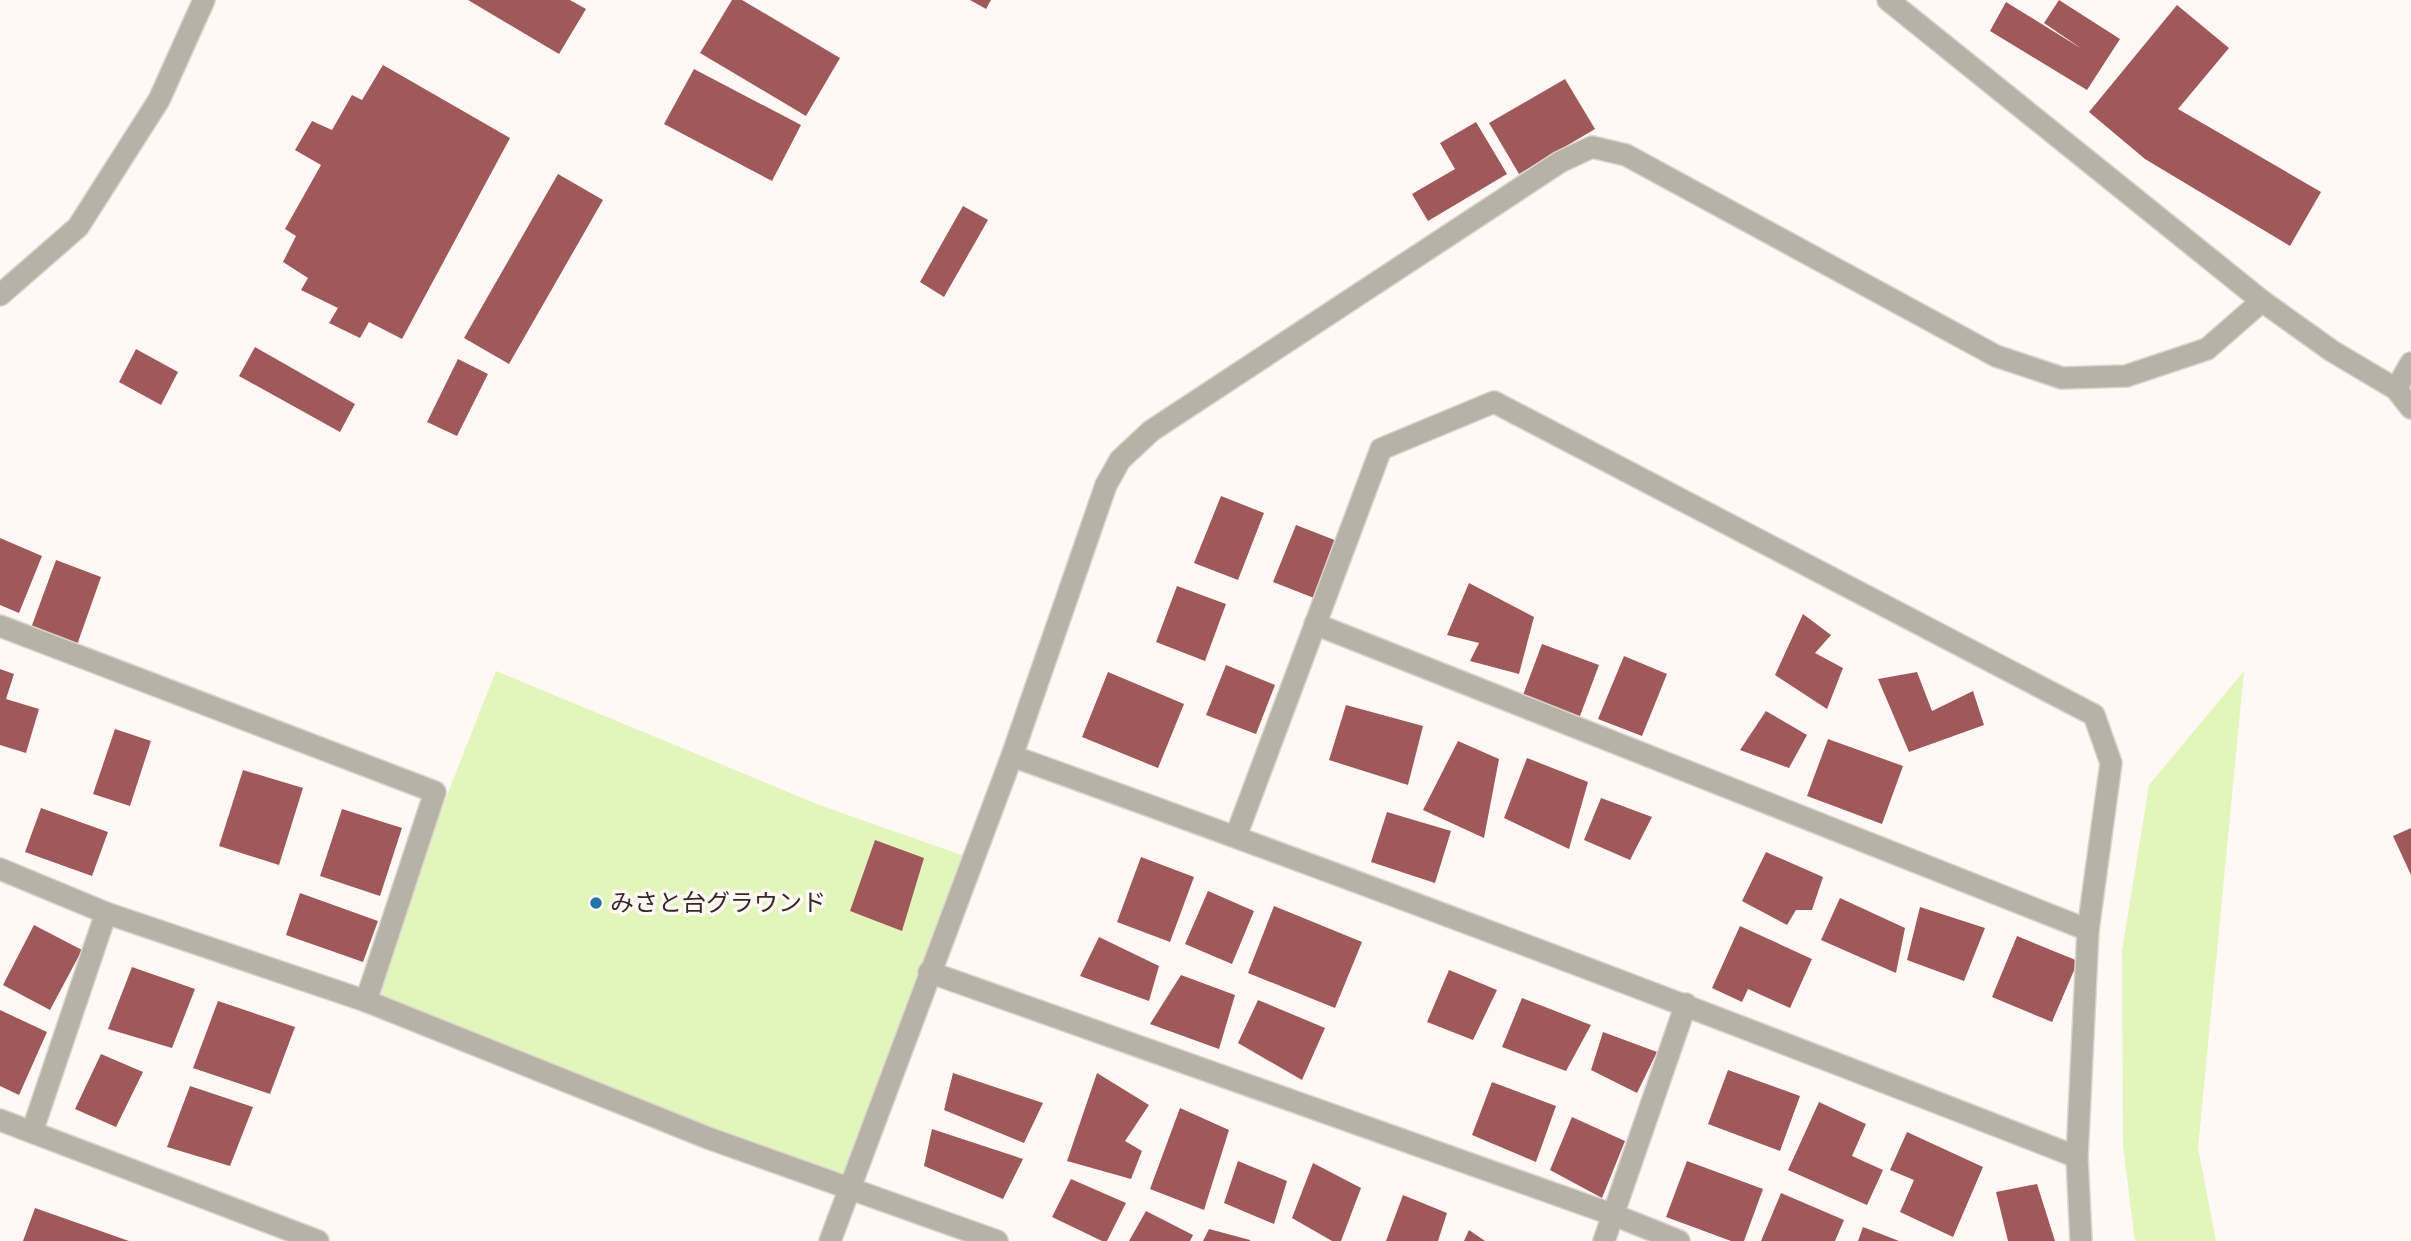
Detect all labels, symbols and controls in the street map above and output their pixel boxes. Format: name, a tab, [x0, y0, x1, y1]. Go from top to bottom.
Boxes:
place label: みさと台グラウンド	[610, 888, 826, 917]
marker: みさと台グラウンド	[588, 895, 604, 911]

